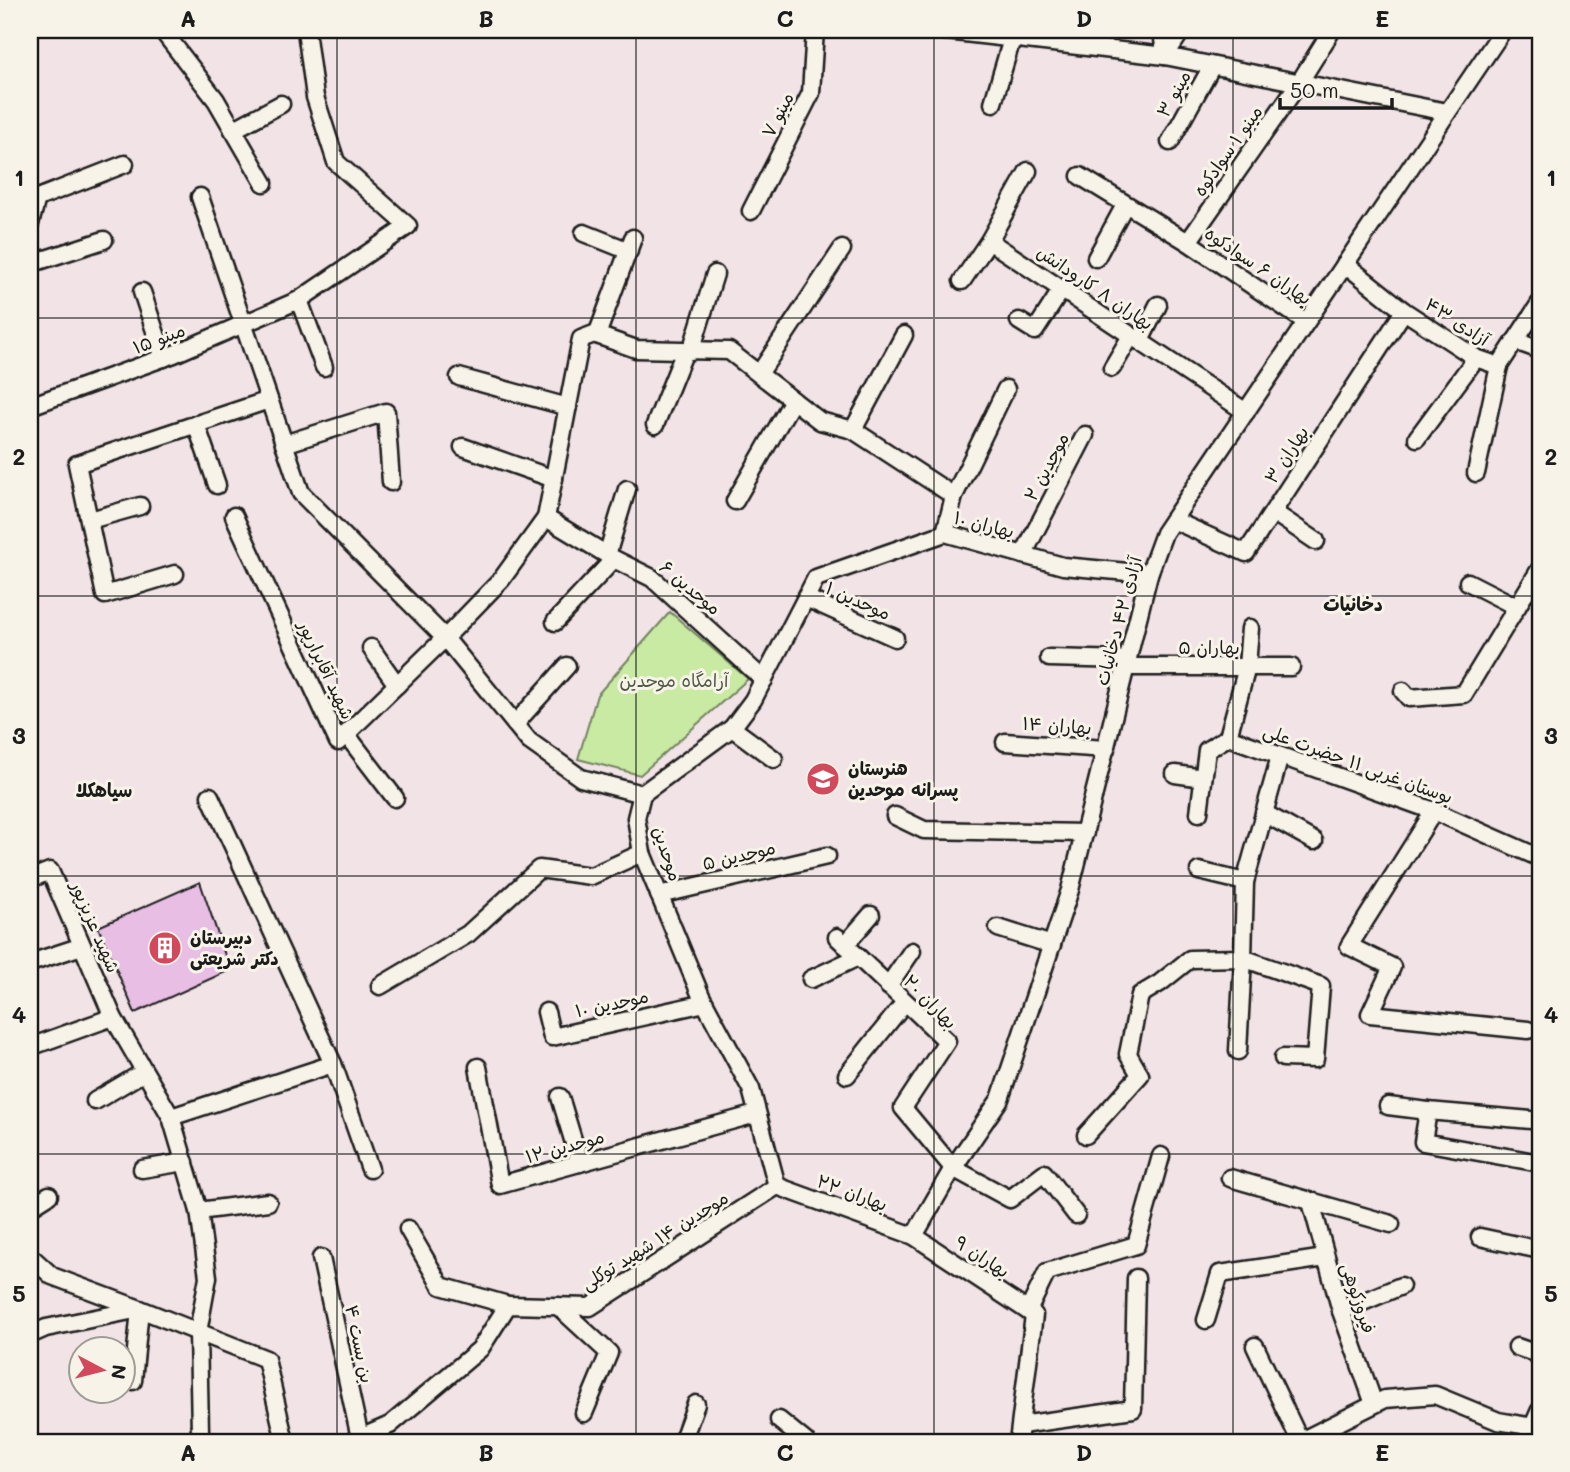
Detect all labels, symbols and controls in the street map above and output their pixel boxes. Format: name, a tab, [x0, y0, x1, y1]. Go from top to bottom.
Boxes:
text: A	[180, 3, 196, 33]
text: B	[478, 3, 494, 33]
text: C	[776, 3, 794, 33]
text: D	[1076, 3, 1092, 33]
text: E	[1375, 3, 1389, 33]
street label: مینو ۳	[1151, 66, 1197, 122]
scale bar	[1280, 66, 1392, 110]
text: 50 m	[1290, 76, 1339, 103]
street label: مینو ۷	[756, 88, 800, 142]
street label: مینو ۱ سوادکوه	[1187, 100, 1268, 201]
text: 1	[14, 162, 24, 192]
text: 1	[1546, 162, 1556, 192]
street label: بهاران ۶ سوادکوه	[1200, 221, 1317, 311]
street label: بهاران ۸ کارودانش	[1033, 239, 1158, 335]
street label: آزادی ۴۳	[1421, 291, 1496, 352]
street label: مینو ۱۵	[129, 317, 189, 360]
street label: بهاران ۳	[1259, 421, 1314, 488]
street label: موحدین ۲	[1018, 428, 1074, 505]
text: 2	[13, 441, 25, 471]
text: 2	[1545, 441, 1557, 471]
street label: بهاران ۱۰	[951, 505, 1017, 543]
street label: آزادی ۴۲ دخانیات	[1089, 552, 1147, 688]
street label: موحدین ۶	[655, 555, 726, 620]
street label: موحدین ۱	[822, 575, 895, 625]
district label: دخانیات	[1323, 591, 1383, 616]
street label: شهید آقابرارپور	[292, 614, 360, 723]
street label: بهاران ۵	[1178, 635, 1240, 659]
park label: آرامگاه موحدین	[619, 668, 730, 692]
street label: بهاران ۱۴	[1022, 711, 1092, 739]
street label: بوستان غربی ۱۱ حضرت علی	[1260, 718, 1456, 809]
text: 3	[12, 720, 26, 750]
text: 3	[1544, 720, 1558, 750]
place label: هنرستان پسرانه موحدین	[848, 756, 959, 802]
school or university icon: هنرستان پسرانه موحدین	[804, 760, 842, 798]
district label: سیاهکلا	[76, 777, 132, 802]
street label: موحدین	[648, 823, 688, 884]
street label: موحدین ۵	[700, 835, 778, 875]
street label: شهید عزیزپور	[64, 875, 126, 976]
place label: دبیرستان دکتر شریعتی	[190, 925, 279, 971]
building icon: دبیرستان دکتر شریعتی	[146, 929, 184, 967]
street label: بهاران ۲۰	[899, 969, 963, 1034]
street label: موحدین ۱۰	[573, 984, 651, 1023]
text: 4	[12, 999, 26, 1029]
text: 4	[1544, 999, 1558, 1029]
street label: موحدین ۱۲	[523, 1124, 607, 1168]
street label: بهاران ۲۲	[814, 1168, 891, 1216]
street label: موحدین ۱۴ شهید توکلی	[576, 1185, 733, 1295]
street label: بهاران ۹	[951, 1230, 1014, 1283]
street label: فیروزکوهی	[1335, 1259, 1382, 1336]
text: 5	[12, 1278, 26, 1308]
text: 5	[1544, 1278, 1558, 1308]
street label: بن بست ۴	[340, 1302, 380, 1385]
north arrow	[66, 1336, 136, 1406]
text: N	[106, 1363, 133, 1381]
text: A	[180, 1437, 196, 1467]
text: B	[478, 1437, 494, 1467]
text: C	[776, 1437, 794, 1467]
text: D	[1076, 1437, 1092, 1467]
text: E	[1375, 1437, 1389, 1467]

